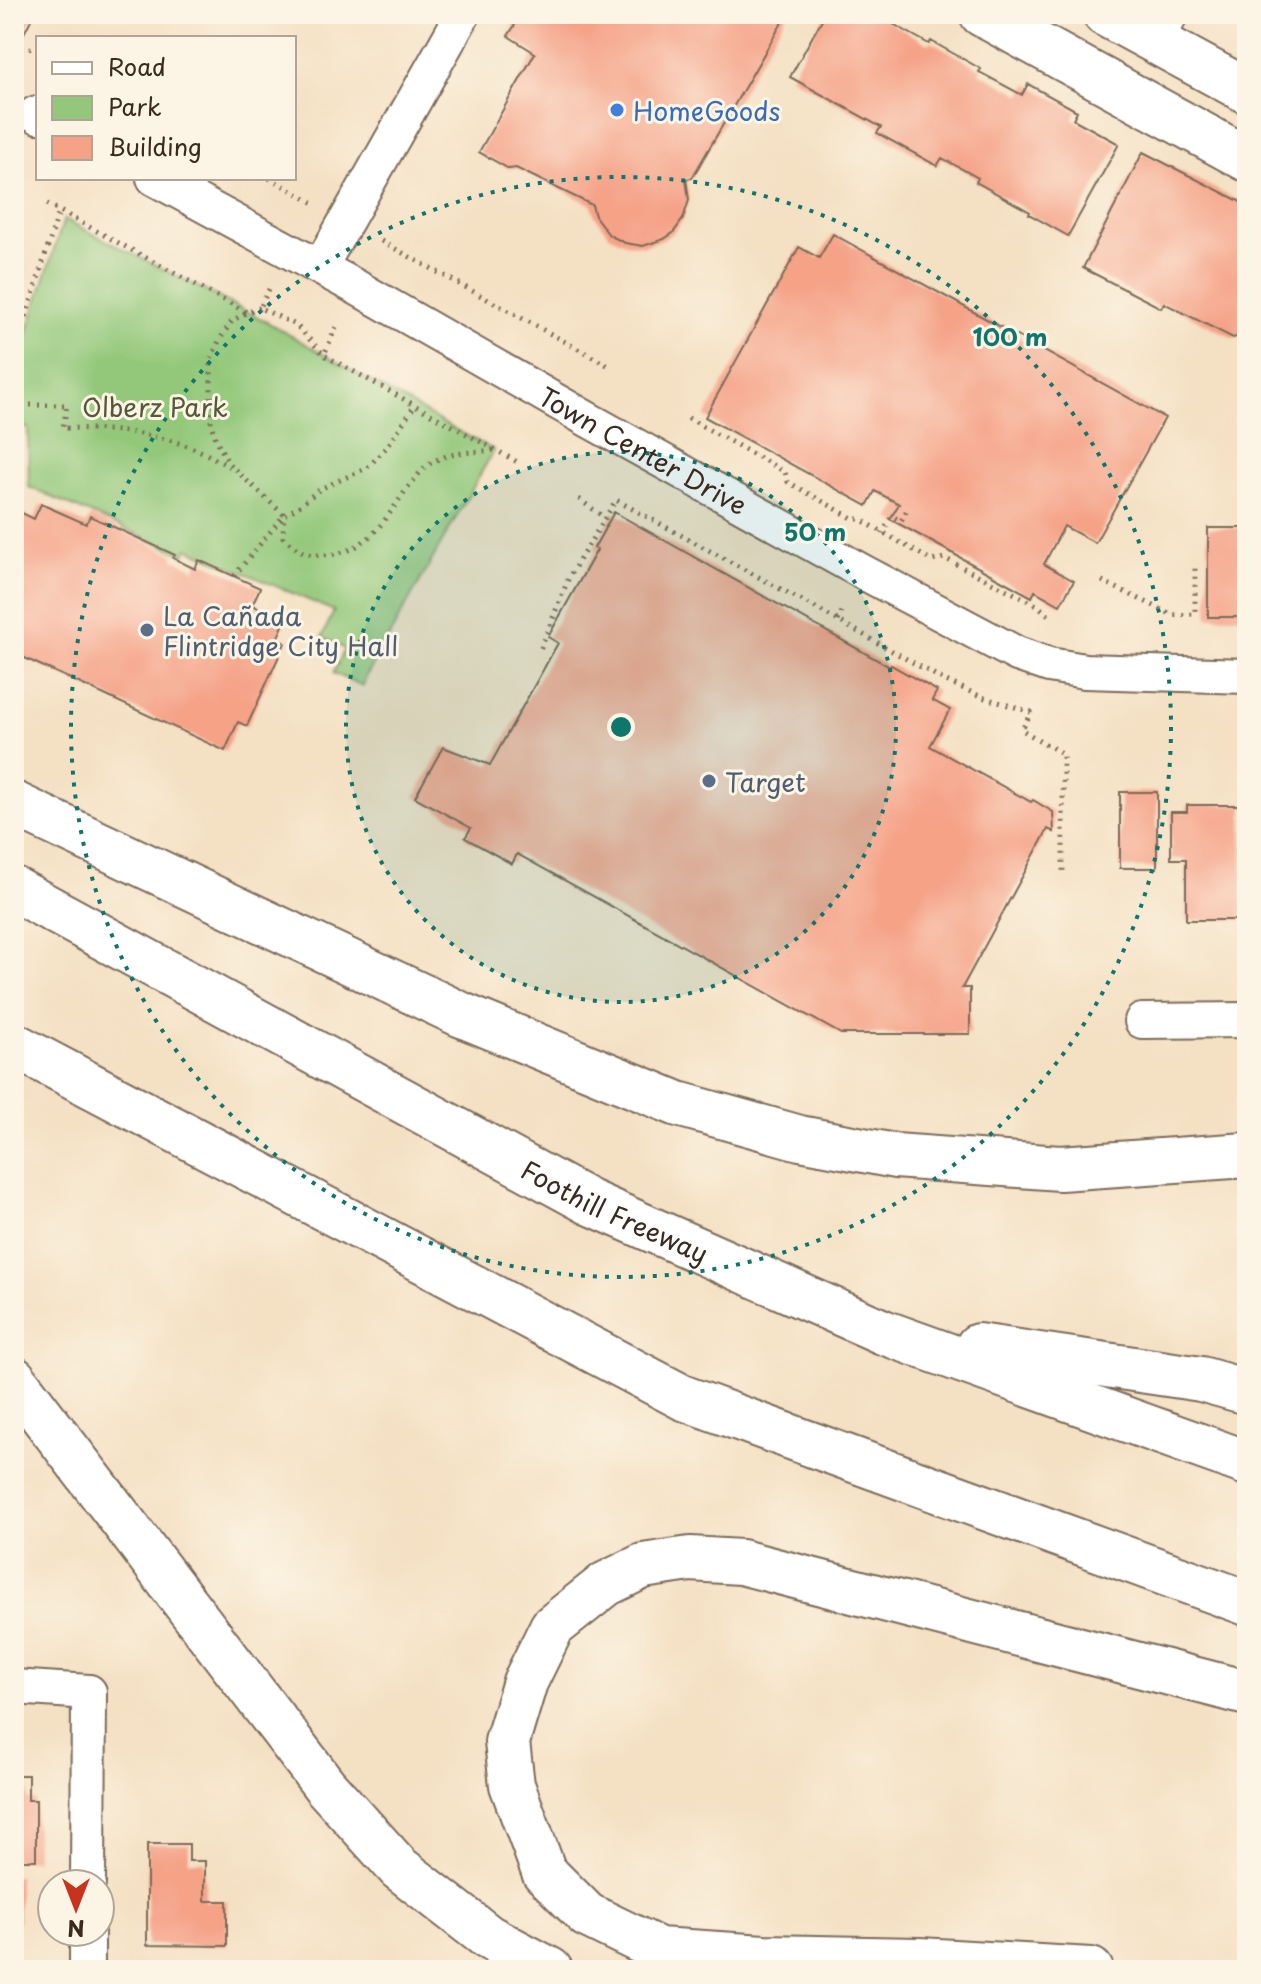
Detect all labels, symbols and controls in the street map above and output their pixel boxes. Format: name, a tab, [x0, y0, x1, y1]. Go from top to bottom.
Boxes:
legend	[36, 36, 296, 180]
text: Road	[108, 48, 166, 84]
text: Park	[108, 88, 162, 124]
place label: HomeGoods	[633, 91, 780, 130]
marker: HomeGoods	[608, 101, 626, 119]
text: Building	[108, 128, 202, 164]
text: 100 m	[973, 318, 1047, 354]
street label: Town Center Drive	[532, 376, 755, 524]
park label: Olberz Park	[82, 387, 228, 426]
text: 50 m	[784, 513, 846, 549]
place label: La Cañada Flintridge City Hall	[163, 596, 398, 665]
marker: La Cañada Flintridge City Hall	[138, 621, 156, 639]
centre of rings	[607, 713, 635, 741]
place label: Target	[725, 762, 806, 801]
marker: Target	[700, 772, 718, 790]
street label: Foothill Freeway	[514, 1149, 715, 1272]
north arrow	[36, 1868, 116, 1948]
text: N	[67, 1913, 85, 1946]

